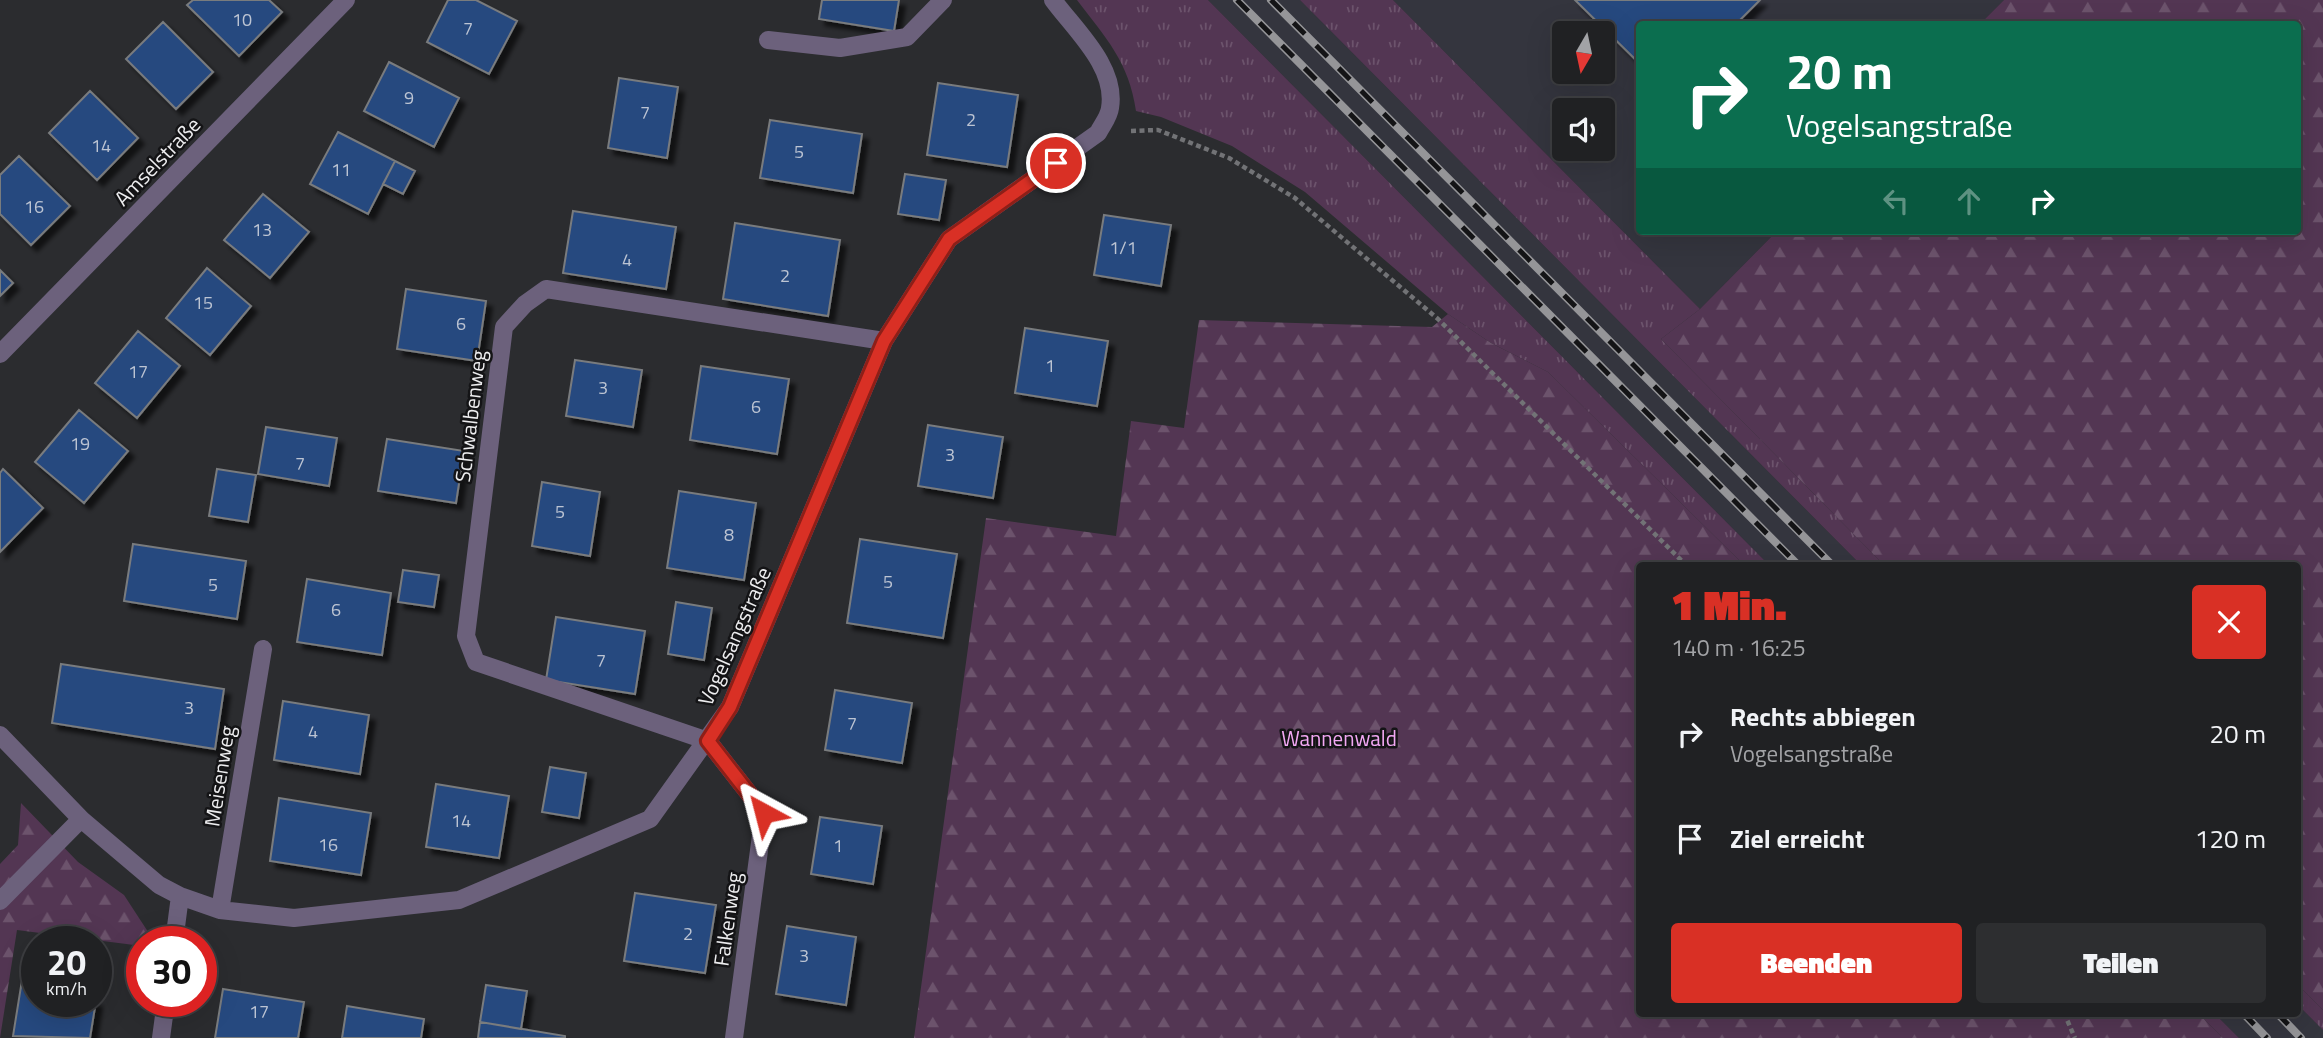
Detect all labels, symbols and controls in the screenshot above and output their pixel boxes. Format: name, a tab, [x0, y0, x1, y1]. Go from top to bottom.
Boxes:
house number: 10	[232, 6, 252, 33]
house number: 7	[463, 15, 473, 42]
north arrow	[1552, 21, 1615, 84]
map controls	[1552, 21, 1615, 161]
text: 20 m	[1786, 33, 1893, 108]
icon: right	[1671, 49, 1762, 140]
house number: 9	[404, 84, 414, 111]
button: sound	[1552, 98, 1615, 161]
house number: 7	[640, 99, 650, 126]
text: Vogelsangstraße	[1786, 101, 2013, 149]
house number: 2	[966, 106, 976, 133]
street label: Amselstraße	[106, 109, 208, 213]
house number: 14	[91, 132, 111, 159]
pin	[1026, 133, 1086, 193]
house number: 5	[794, 138, 804, 165]
icon: arrive	[1037, 144, 1075, 182]
house number: 11	[331, 156, 351, 183]
icon: left	[1877, 182, 1915, 220]
icon: ahead	[1950, 182, 1988, 220]
icon: right	[2023, 182, 2061, 220]
house number: 16	[24, 193, 44, 220]
house number: 13	[252, 216, 272, 243]
house number: 1/1	[1109, 234, 1137, 261]
house number: 4	[622, 246, 632, 273]
house number: 2	[780, 262, 790, 289]
house number: 15	[193, 289, 213, 316]
house number: 6	[456, 310, 466, 337]
street label: Schwalbenweg	[446, 348, 494, 484]
house number: 1	[1045, 352, 1055, 379]
house number: 17	[128, 358, 148, 385]
house number: 3	[598, 374, 608, 401]
house number: 6	[751, 393, 761, 420]
house number: 19	[70, 430, 90, 457]
house number: 3	[945, 441, 955, 468]
house number: 7	[295, 450, 305, 477]
house number: 5	[555, 498, 565, 525]
house number: 8	[724, 521, 734, 548]
street label: Vogelsangstraße	[689, 562, 779, 710]
house number: 5	[883, 568, 893, 595]
house number: 5	[208, 571, 218, 598]
text: 1 Min.	[1671, 572, 1787, 636]
button: close	[2192, 585, 2266, 659]
house number: 6	[331, 596, 341, 623]
text: 140 m · 16:25	[1671, 630, 1806, 665]
house number: 7	[596, 647, 606, 674]
house number: 3	[184, 694, 194, 721]
text: Rechts abbiegen	[1730, 697, 1916, 736]
house number: 7	[847, 710, 857, 737]
text: 20 m	[2209, 714, 2266, 753]
icon: right	[1671, 715, 1709, 753]
house number: 4	[308, 718, 318, 745]
park label: Wannenwald	[1281, 722, 1397, 754]
street label: Meisenweg	[195, 723, 243, 829]
text: Vogelsangstraße	[1730, 736, 1893, 771]
position arrow	[727, 776, 801, 850]
house number: 14	[451, 807, 471, 834]
text: Ziel erreicht	[1730, 819, 1865, 858]
text: 120 m	[2195, 819, 2266, 858]
icon: arrive	[1671, 820, 1709, 858]
house number: 16	[318, 831, 338, 858]
house number: 1	[833, 832, 843, 859]
street label: Falkenweg	[705, 870, 749, 968]
house number: 2	[683, 920, 693, 947]
button: Beenden	[1671, 923, 1962, 1003]
button: Teilen	[1976, 923, 2266, 1003]
speed limit sign: 30	[126, 926, 217, 1017]
text: 20	[47, 935, 86, 989]
house number: 3	[799, 942, 809, 969]
text: km/h	[46, 975, 87, 1002]
house number: 17	[249, 998, 269, 1025]

